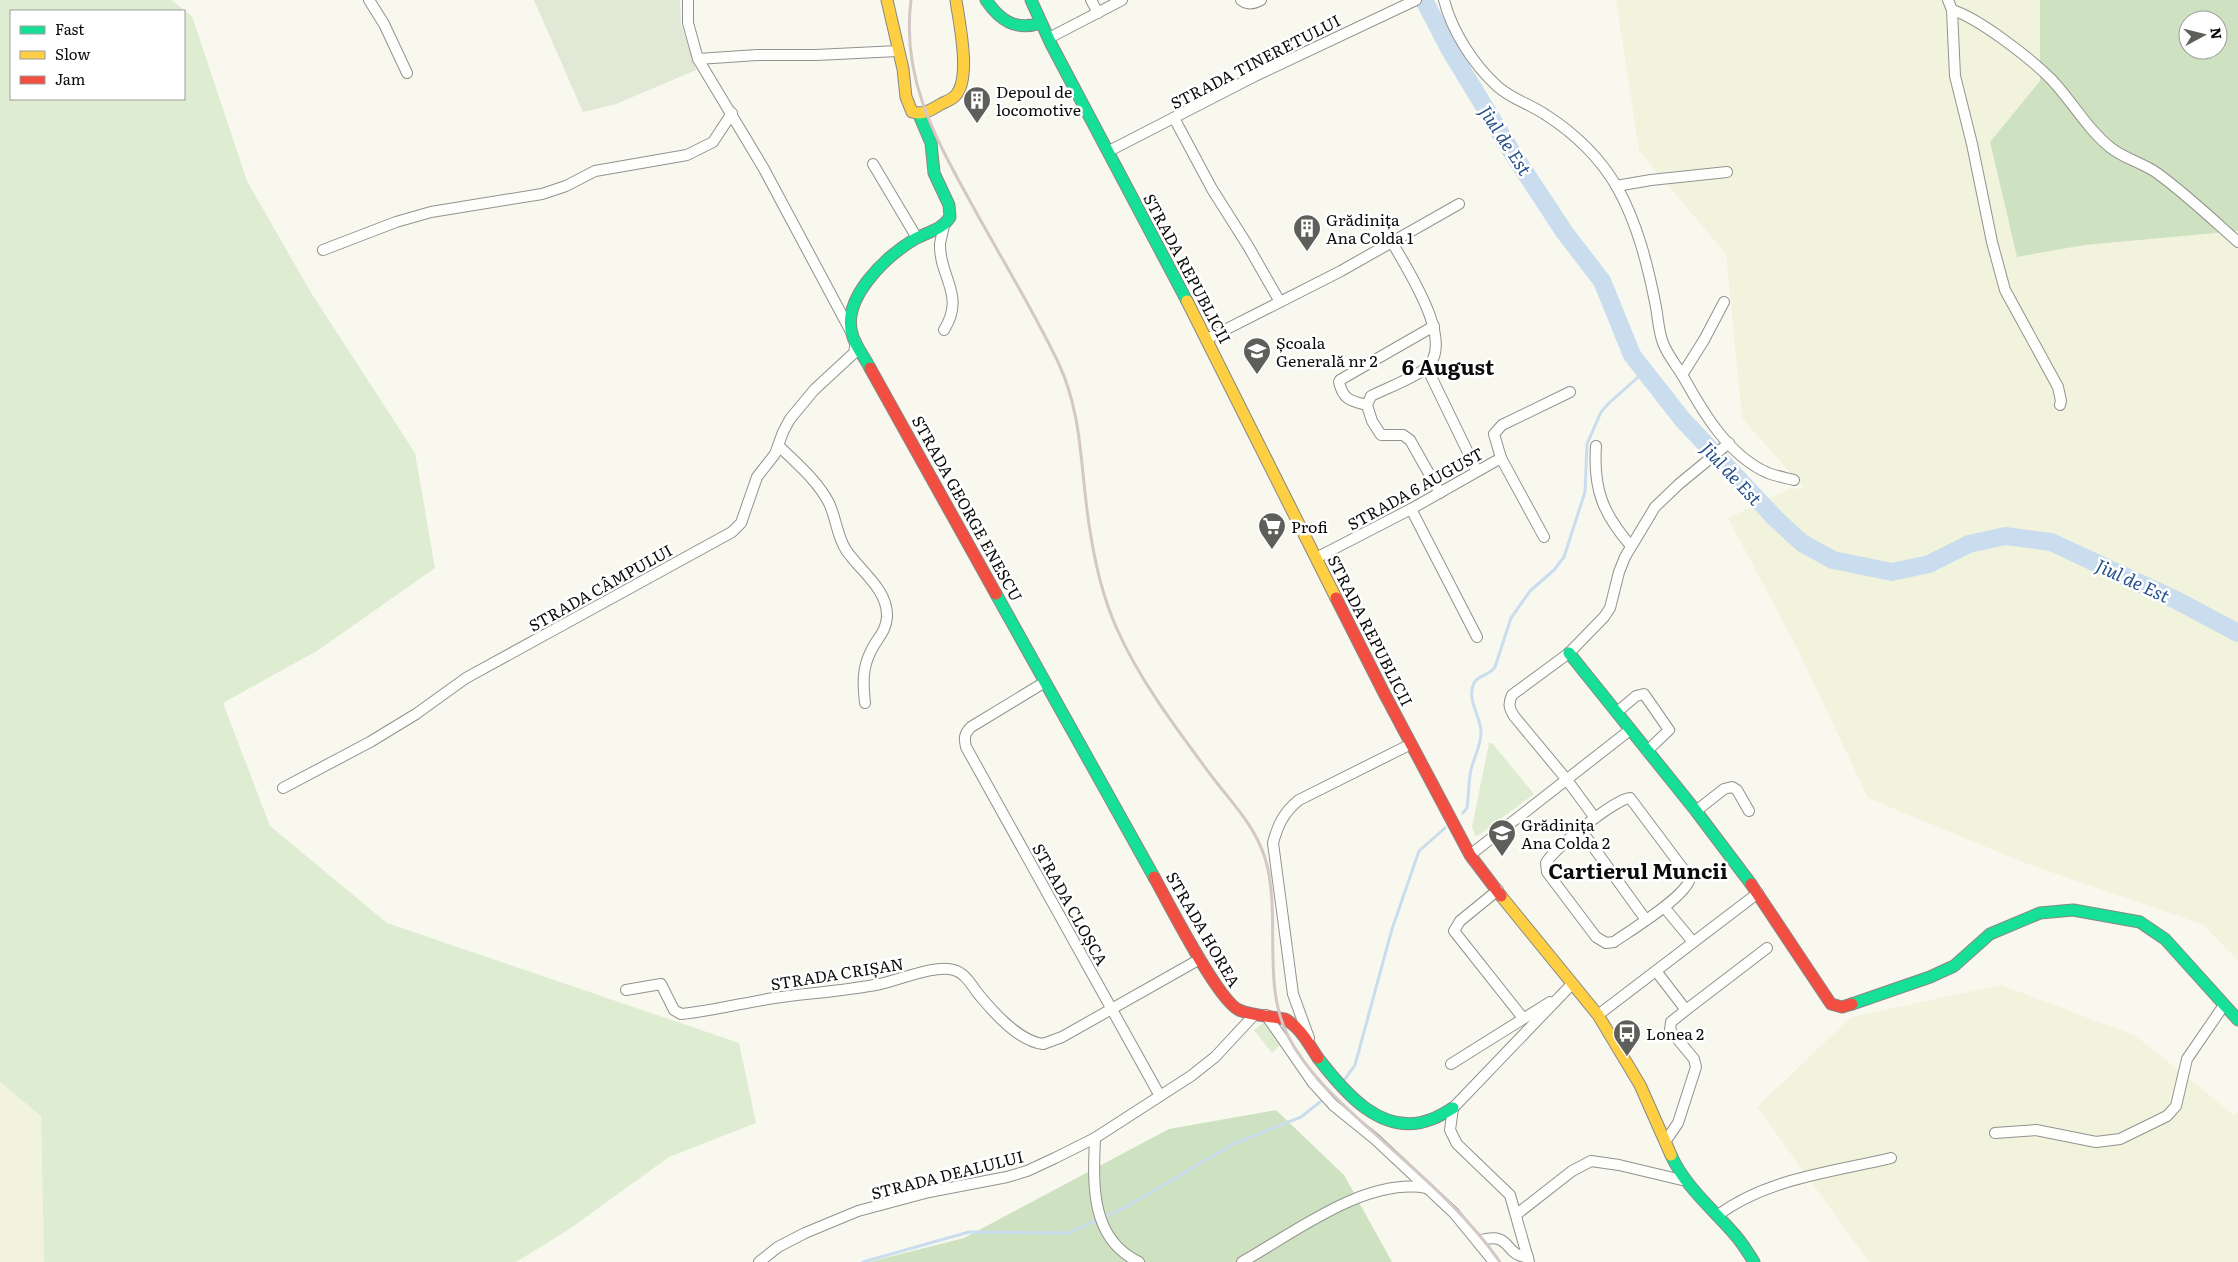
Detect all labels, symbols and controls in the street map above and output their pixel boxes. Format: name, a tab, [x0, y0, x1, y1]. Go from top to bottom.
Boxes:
street label: STRADA TINERETULUI	[1166, 8, 1344, 114]
legend	[10, 10, 185, 100]
north arrow	[2178, 10, 2228, 60]
text: Fast	[55, 17, 84, 40]
text: N	[2206, 26, 2228, 41]
text: Slow	[55, 42, 90, 65]
text: Jam	[55, 67, 86, 90]
place label: Depoul de locomotive	[996, 79, 1081, 121]
building icon: Depoul de locomotive	[962, 85, 992, 124]
water label: Jiul de Est	[1473, 100, 1539, 180]
street label: STRADA REPUBLICII	[1138, 189, 1238, 347]
place label: Grădinița Ana Colda 1	[1326, 207, 1414, 249]
building icon: Grădinița Ana Colda 1	[1292, 213, 1322, 252]
place label: Școala Generală nr 2	[1276, 330, 1378, 372]
school or university icon: Școala Generală nr 2	[1242, 336, 1272, 375]
district label: 6 August	[1402, 350, 1495, 381]
street label: STRADA GEORGE ENESCU	[907, 411, 1029, 605]
water label: Jiul de Est	[1695, 435, 1769, 511]
street label: STRADA 6 AUGUST	[1343, 441, 1488, 535]
supermarket icon: Profi	[1257, 511, 1287, 550]
place label: Profi	[1291, 514, 1328, 538]
street label: STRADA CÂMPULUI	[524, 537, 676, 637]
street label: STRADA REPUBLICII	[1322, 550, 1420, 710]
water label: Jiul de Est	[2092, 551, 2174, 609]
place label: Grădinița Ana Colda 2	[1521, 812, 1610, 854]
school or university icon: Grădinița Ana Colda 2	[1487, 818, 1517, 857]
street label: STRADA CLOȘCA	[1027, 839, 1115, 970]
district label: Cartierul Muncii	[1548, 854, 1728, 885]
street label: STRADA HOREA	[1161, 867, 1247, 991]
street label: STRADA CRIȘAN	[769, 951, 905, 995]
bus stop icon: Lonea 2	[1612, 1018, 1642, 1057]
place label: Lonea 2	[1646, 1021, 1704, 1045]
street label: STRADA DEALULUI	[868, 1143, 1026, 1205]

